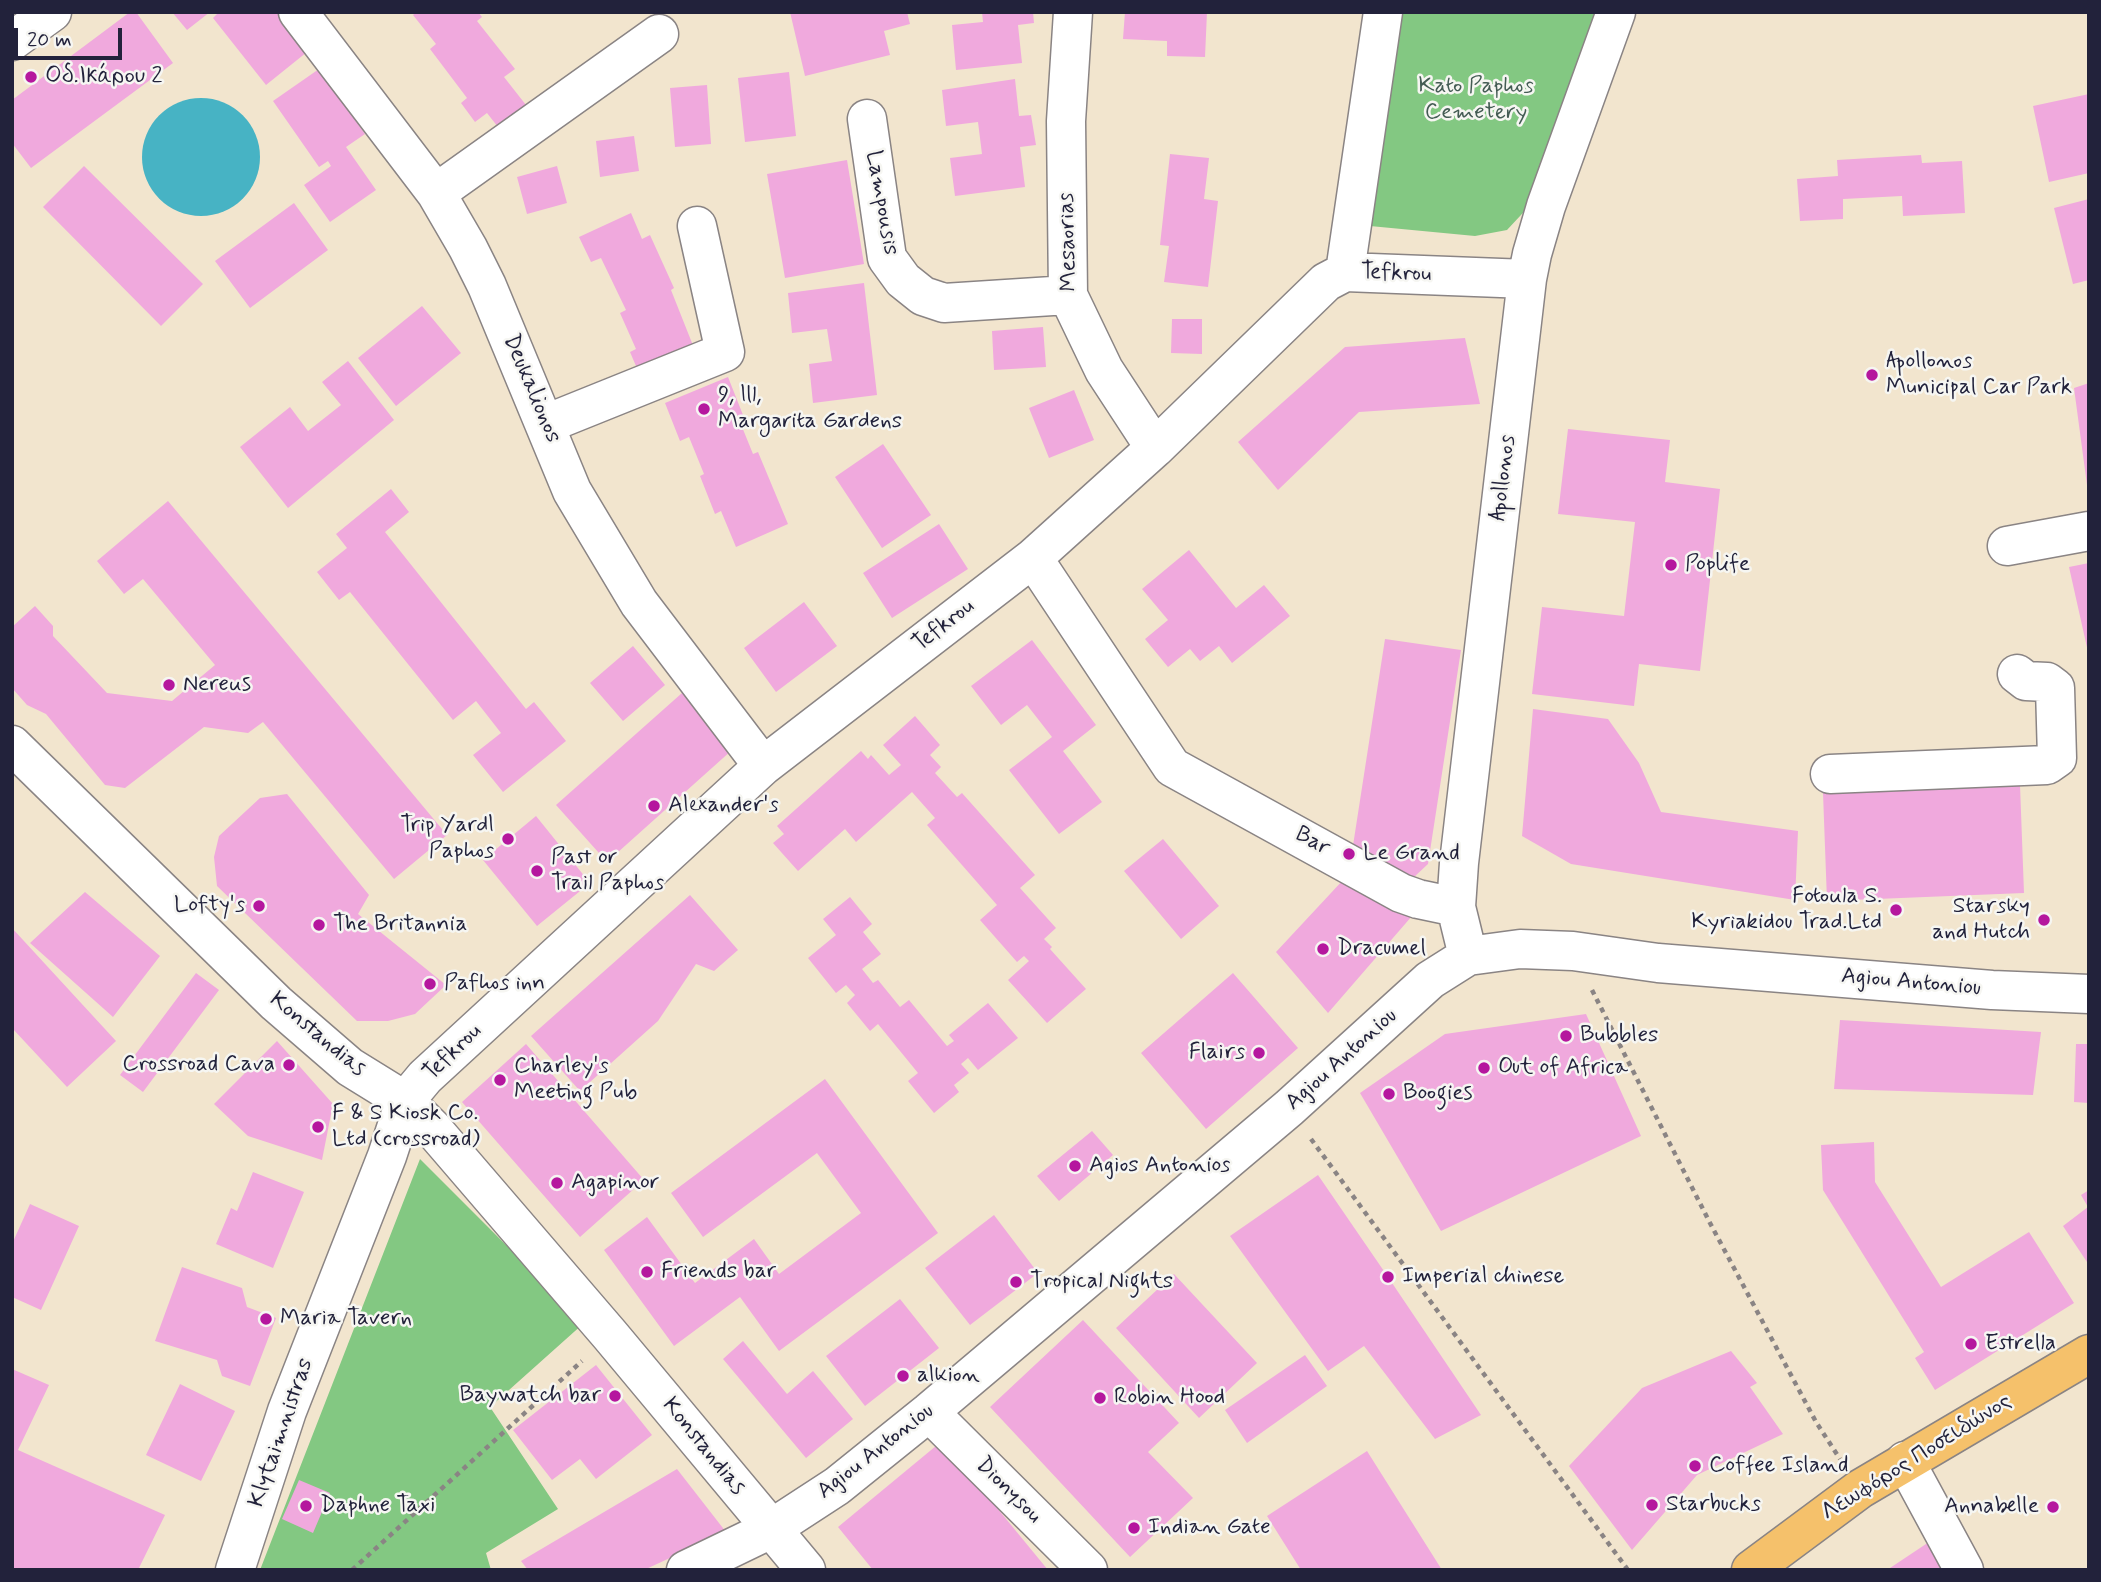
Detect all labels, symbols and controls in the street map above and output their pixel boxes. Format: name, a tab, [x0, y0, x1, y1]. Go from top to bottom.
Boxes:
scale bar	[18, 14, 126, 58]
text: 20 m	[27, 26, 72, 54]
place label: Οδ.Ικάρου 2	[45, 63, 163, 91]
marker: Οδ.Ικάρου 2	[23, 69, 39, 85]
park label: Kato Paphos Cemetery	[1418, 73, 1534, 127]
street label: Lampousis	[858, 149, 904, 257]
street label: Mesaorias	[1053, 192, 1085, 292]
street label: Tefkrou	[1360, 259, 1432, 289]
street label: Deukalionos	[496, 331, 566, 447]
place label: Apollonos Municipal Car Park	[1886, 348, 2072, 402]
marker: Apollonos Municipal Car Park	[1864, 367, 1880, 383]
place label: 9, lll, Margarita Gardens	[718, 382, 902, 436]
marker: 9, lll, Margarita Gardens	[696, 401, 712, 417]
street label: Apollonos	[1485, 434, 1523, 522]
place label: Poplife	[1685, 551, 1750, 579]
marker: Poplife	[1663, 557, 1679, 573]
street label: Tefkrou	[908, 593, 980, 659]
place label: Nereus	[183, 671, 251, 699]
marker: Nereus	[161, 677, 177, 693]
place label: Alexander's	[668, 792, 779, 820]
marker: Alexander's	[646, 798, 662, 814]
place label: Trip Yardl Paphos	[400, 812, 494, 866]
street label: Bar	[1290, 821, 1334, 863]
marker: Trip Yardl Paphos	[500, 831, 516, 847]
place label: Le Grand	[1363, 840, 1460, 868]
place label: Past or Trail Paphos	[551, 844, 664, 898]
marker: Le Grand	[1341, 846, 1357, 862]
marker: Past or Trail Paphos	[529, 863, 545, 879]
place label: Fotoula S. Kyriakidou Trad.Ltd	[1691, 883, 1882, 937]
place label: Lofty's	[174, 892, 245, 920]
place label: Starsky and Hutch	[1932, 893, 2030, 947]
marker: Lofty's	[251, 898, 267, 914]
marker: Fotoula S. Kyriakidou Trad.Ltd	[1888, 902, 1904, 918]
place label: The Britannia	[333, 911, 467, 939]
marker: Starsky and Hutch	[2036, 912, 2052, 928]
marker: The Britannia	[311, 917, 327, 933]
place label: Dracumel	[1337, 935, 1426, 963]
marker: Dracumel	[1315, 941, 1331, 957]
street label: Agiou Antoniou	[1840, 963, 1982, 1003]
place label: Pafhos inn	[444, 970, 545, 998]
marker: Pafhos inn	[422, 976, 438, 992]
street label: Konstandias	[263, 987, 371, 1083]
street label: Agiou Antoniou	[1281, 1003, 1403, 1117]
street label: Tefkrou	[418, 1019, 488, 1087]
place label: Bubbles	[1580, 1022, 1658, 1050]
marker: Bubbles	[1558, 1028, 1574, 1044]
place label: Flairs	[1189, 1039, 1245, 1067]
marker: Flairs	[1251, 1045, 1267, 1061]
place label: Crossroad Cava	[122, 1051, 275, 1079]
place label: Charley's Meeting Pub	[514, 1053, 637, 1107]
place label: Out of Africa	[1498, 1054, 1628, 1082]
marker: Crossroad Cava	[281, 1057, 297, 1073]
marker: Out of Africa	[1476, 1060, 1492, 1076]
marker: Charley's Meeting Pub	[492, 1072, 508, 1088]
place label: Boogies	[1403, 1080, 1473, 1108]
marker: Boogies	[1381, 1086, 1397, 1102]
place label: F & S Kiosk Co. Ltd (crossroad)	[332, 1100, 480, 1154]
marker: F & S Kiosk Co. Ltd (crossroad)	[310, 1119, 326, 1135]
place label: Agios Antonios	[1089, 1152, 1230, 1180]
marker: Agios Antonios	[1067, 1158, 1083, 1174]
place label: Agapinor	[571, 1169, 660, 1197]
marker: Agapinor	[549, 1175, 565, 1191]
place label: Friends bar	[661, 1258, 776, 1286]
place label: Imperial chinese	[1402, 1263, 1564, 1291]
marker: Friends bar	[639, 1264, 655, 1280]
place label: Tropical Nights	[1030, 1268, 1173, 1296]
marker: Imperial chinese	[1380, 1269, 1396, 1285]
marker: Tropical Nights	[1008, 1274, 1024, 1290]
place label: Maria Tavern	[280, 1305, 412, 1333]
marker: Maria Tavern	[258, 1311, 274, 1327]
place label: Estrella	[1985, 1330, 2056, 1358]
marker: Estrella	[1963, 1336, 1979, 1352]
street label: Klytaimnistras	[244, 1355, 320, 1511]
place label: alkion	[917, 1362, 980, 1390]
marker: alkion	[895, 1368, 911, 1384]
place label: Baywatch bar	[459, 1382, 601, 1410]
place label: Robin Hood	[1114, 1384, 1225, 1412]
marker: Baywatch bar	[607, 1388, 623, 1404]
street label: Λεωφόρος Ποσειδώνος	[1817, 1388, 2017, 1528]
marker: Robin Hood	[1092, 1390, 1108, 1406]
street label: Konstandias	[655, 1393, 751, 1501]
street label: Agiou Antoniou	[812, 1398, 940, 1506]
street label: Dionysou	[969, 1452, 1047, 1530]
place label: Coffee Island	[1709, 1452, 1849, 1480]
marker: Coffee Island	[1687, 1458, 1703, 1474]
place label: Starbucks	[1666, 1491, 1761, 1519]
place label: Daphne Taxi	[320, 1492, 435, 1520]
place label: Annabelle	[1944, 1493, 2039, 1521]
marker: Starbucks	[1644, 1497, 1660, 1513]
marker: Daphne Taxi	[298, 1498, 314, 1514]
marker: Annabelle	[2045, 1499, 2061, 1515]
place label: Indian Gate	[1148, 1514, 1271, 1542]
marker: Indian Gate	[1126, 1520, 1142, 1536]

